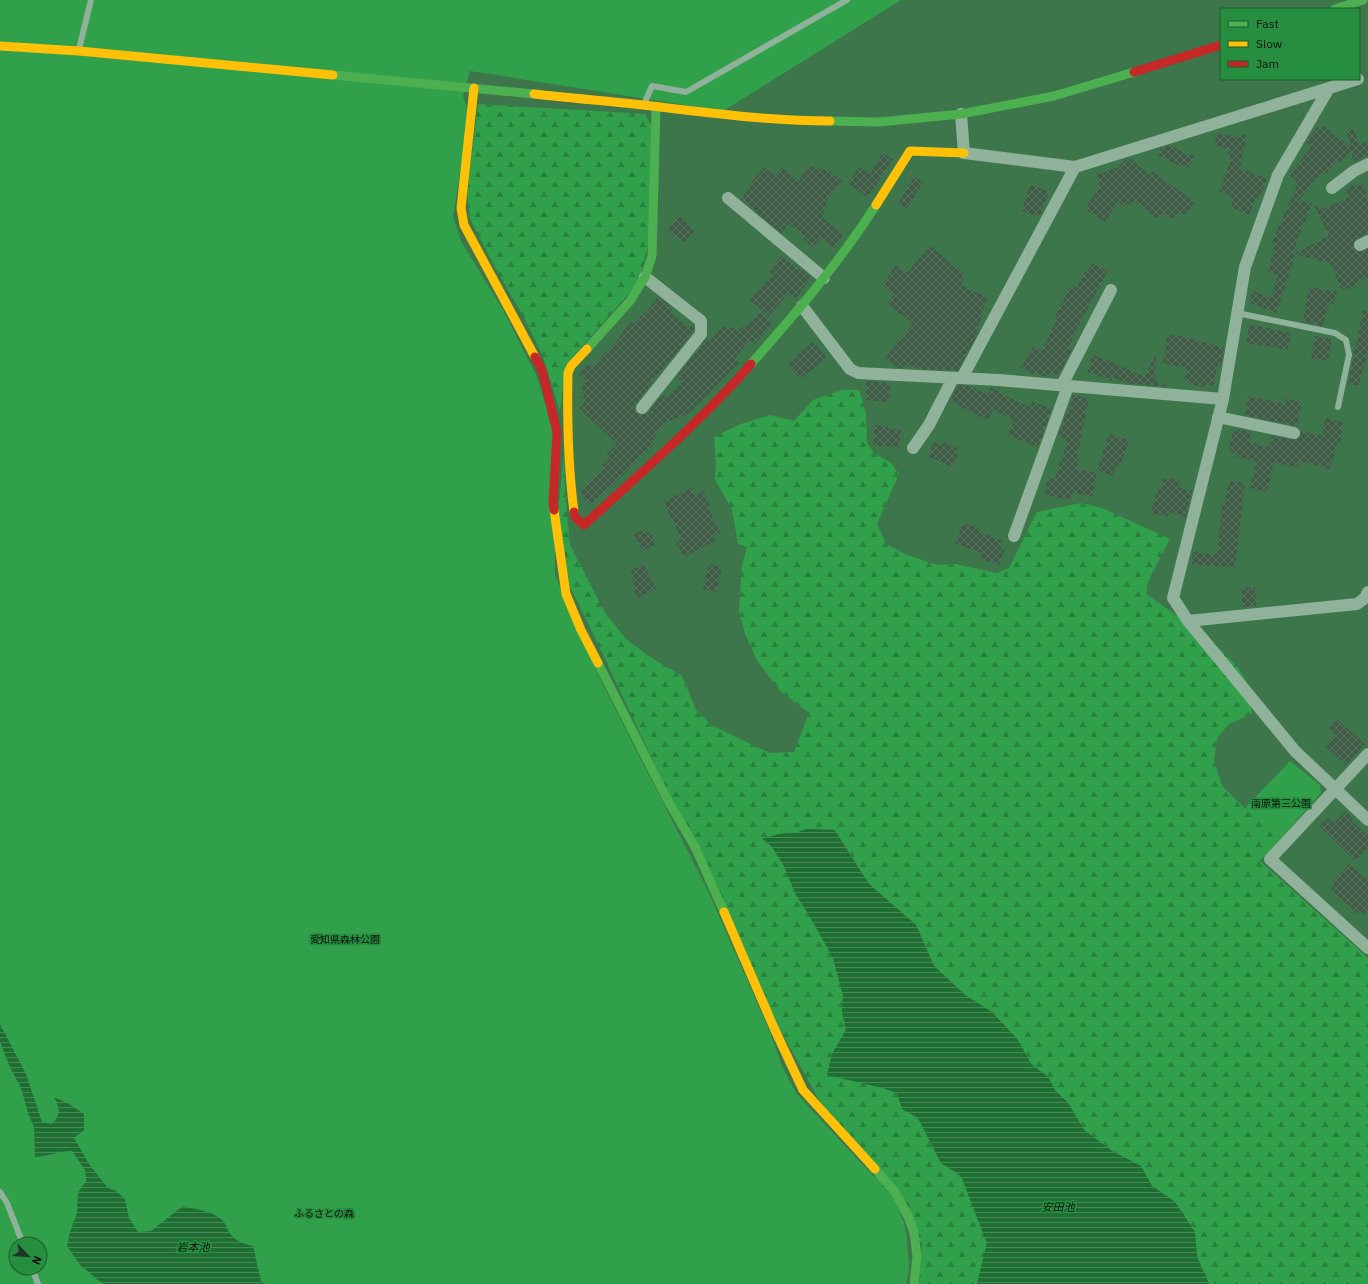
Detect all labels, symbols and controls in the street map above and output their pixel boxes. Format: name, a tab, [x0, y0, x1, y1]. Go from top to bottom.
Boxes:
legend	[1220, 8, 1360, 80]
text: Fast	[1256, 16, 1279, 31]
text: Slow	[1256, 36, 1282, 51]
text: Jam	[1256, 56, 1279, 71]
park label: 南原第三公園	[1251, 797, 1311, 810]
park label: 愛知県森林公園	[310, 933, 380, 946]
water label: 安田池	[1042, 1200, 1075, 1214]
park label: ふるさとの森	[294, 1207, 354, 1220]
north arrow	[8, 1236, 48, 1276]
water label: 岩本池	[177, 1240, 210, 1254]
text: N	[29, 1254, 45, 1267]

